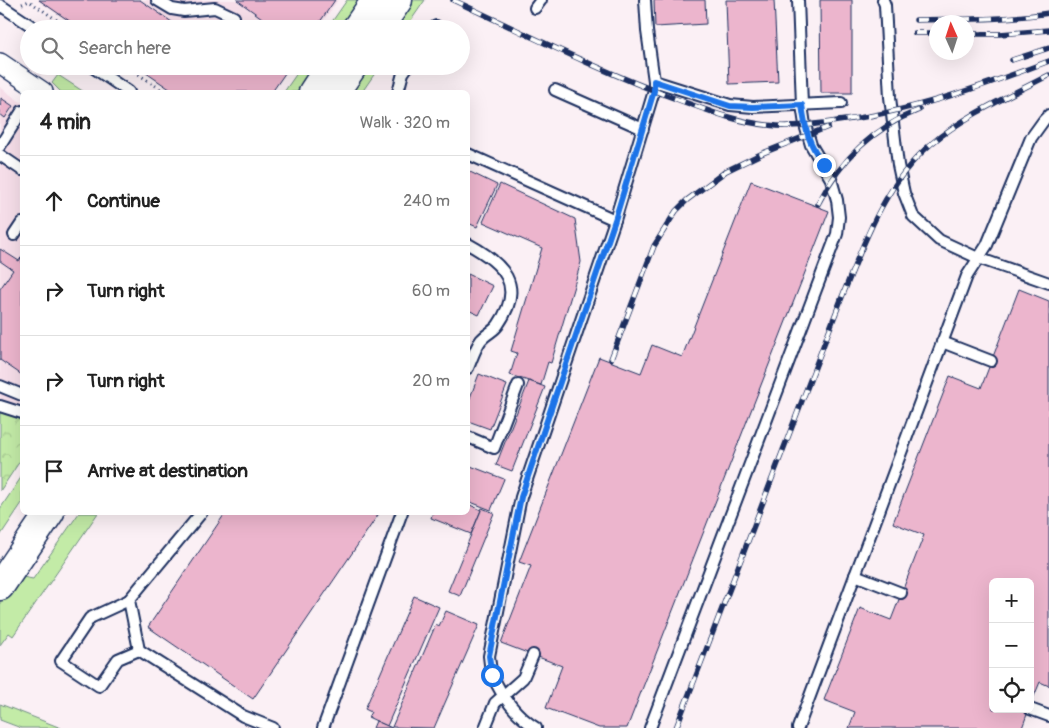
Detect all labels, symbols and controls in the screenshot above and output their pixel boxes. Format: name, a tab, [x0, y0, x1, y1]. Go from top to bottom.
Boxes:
north arrow	[929, 15, 974, 60]
search box	[20, 20, 470, 75]
icon: search	[38, 34, 66, 62]
text: Search here	[78, 36, 171, 60]
text: 4 min	[40, 109, 91, 136]
text: Walk · 320 m	[360, 113, 450, 133]
route end	[813, 154, 836, 177]
icon: ahead	[40, 187, 68, 215]
text: Continue	[87, 189, 160, 213]
text: 240 m	[403, 191, 450, 211]
icon: right	[40, 277, 68, 305]
text: Turn right	[87, 279, 165, 303]
text: 60 m	[412, 281, 450, 301]
icon: right	[40, 367, 68, 395]
text: Turn right	[87, 369, 165, 393]
text: 20 m	[412, 371, 450, 391]
icon: arrive	[40, 457, 68, 485]
text: Arrive at destination	[87, 459, 248, 483]
map controls	[989, 578, 1034, 713]
button: +	[989, 578, 1034, 623]
button: −	[989, 623, 1034, 668]
route start	[481, 664, 504, 687]
button: locate	[989, 668, 1034, 713]

